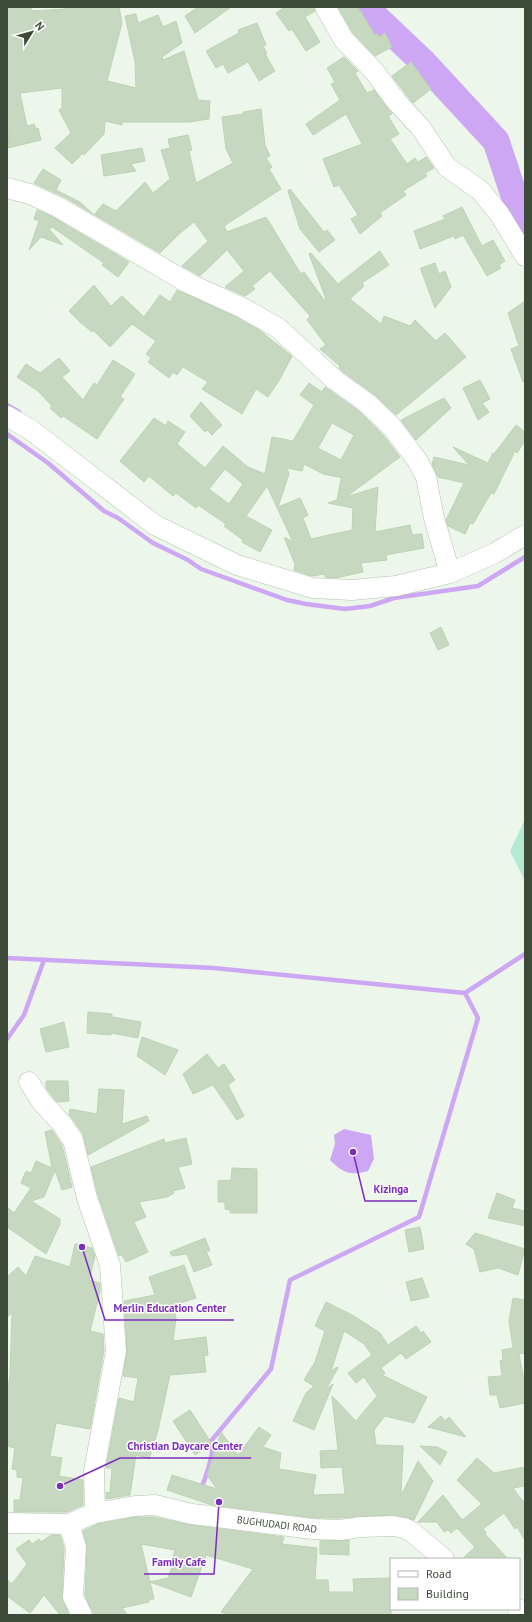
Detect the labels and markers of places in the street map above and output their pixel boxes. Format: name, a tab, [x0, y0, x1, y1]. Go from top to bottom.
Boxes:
callout: Kizinga	[365, 1178, 417, 1201]
callout: Merlin Education Center	[105, 1297, 234, 1320]
callout: Christian Daycare Center	[120, 1435, 251, 1458]
callout: Family Cafe	[144, 1551, 214, 1574]

